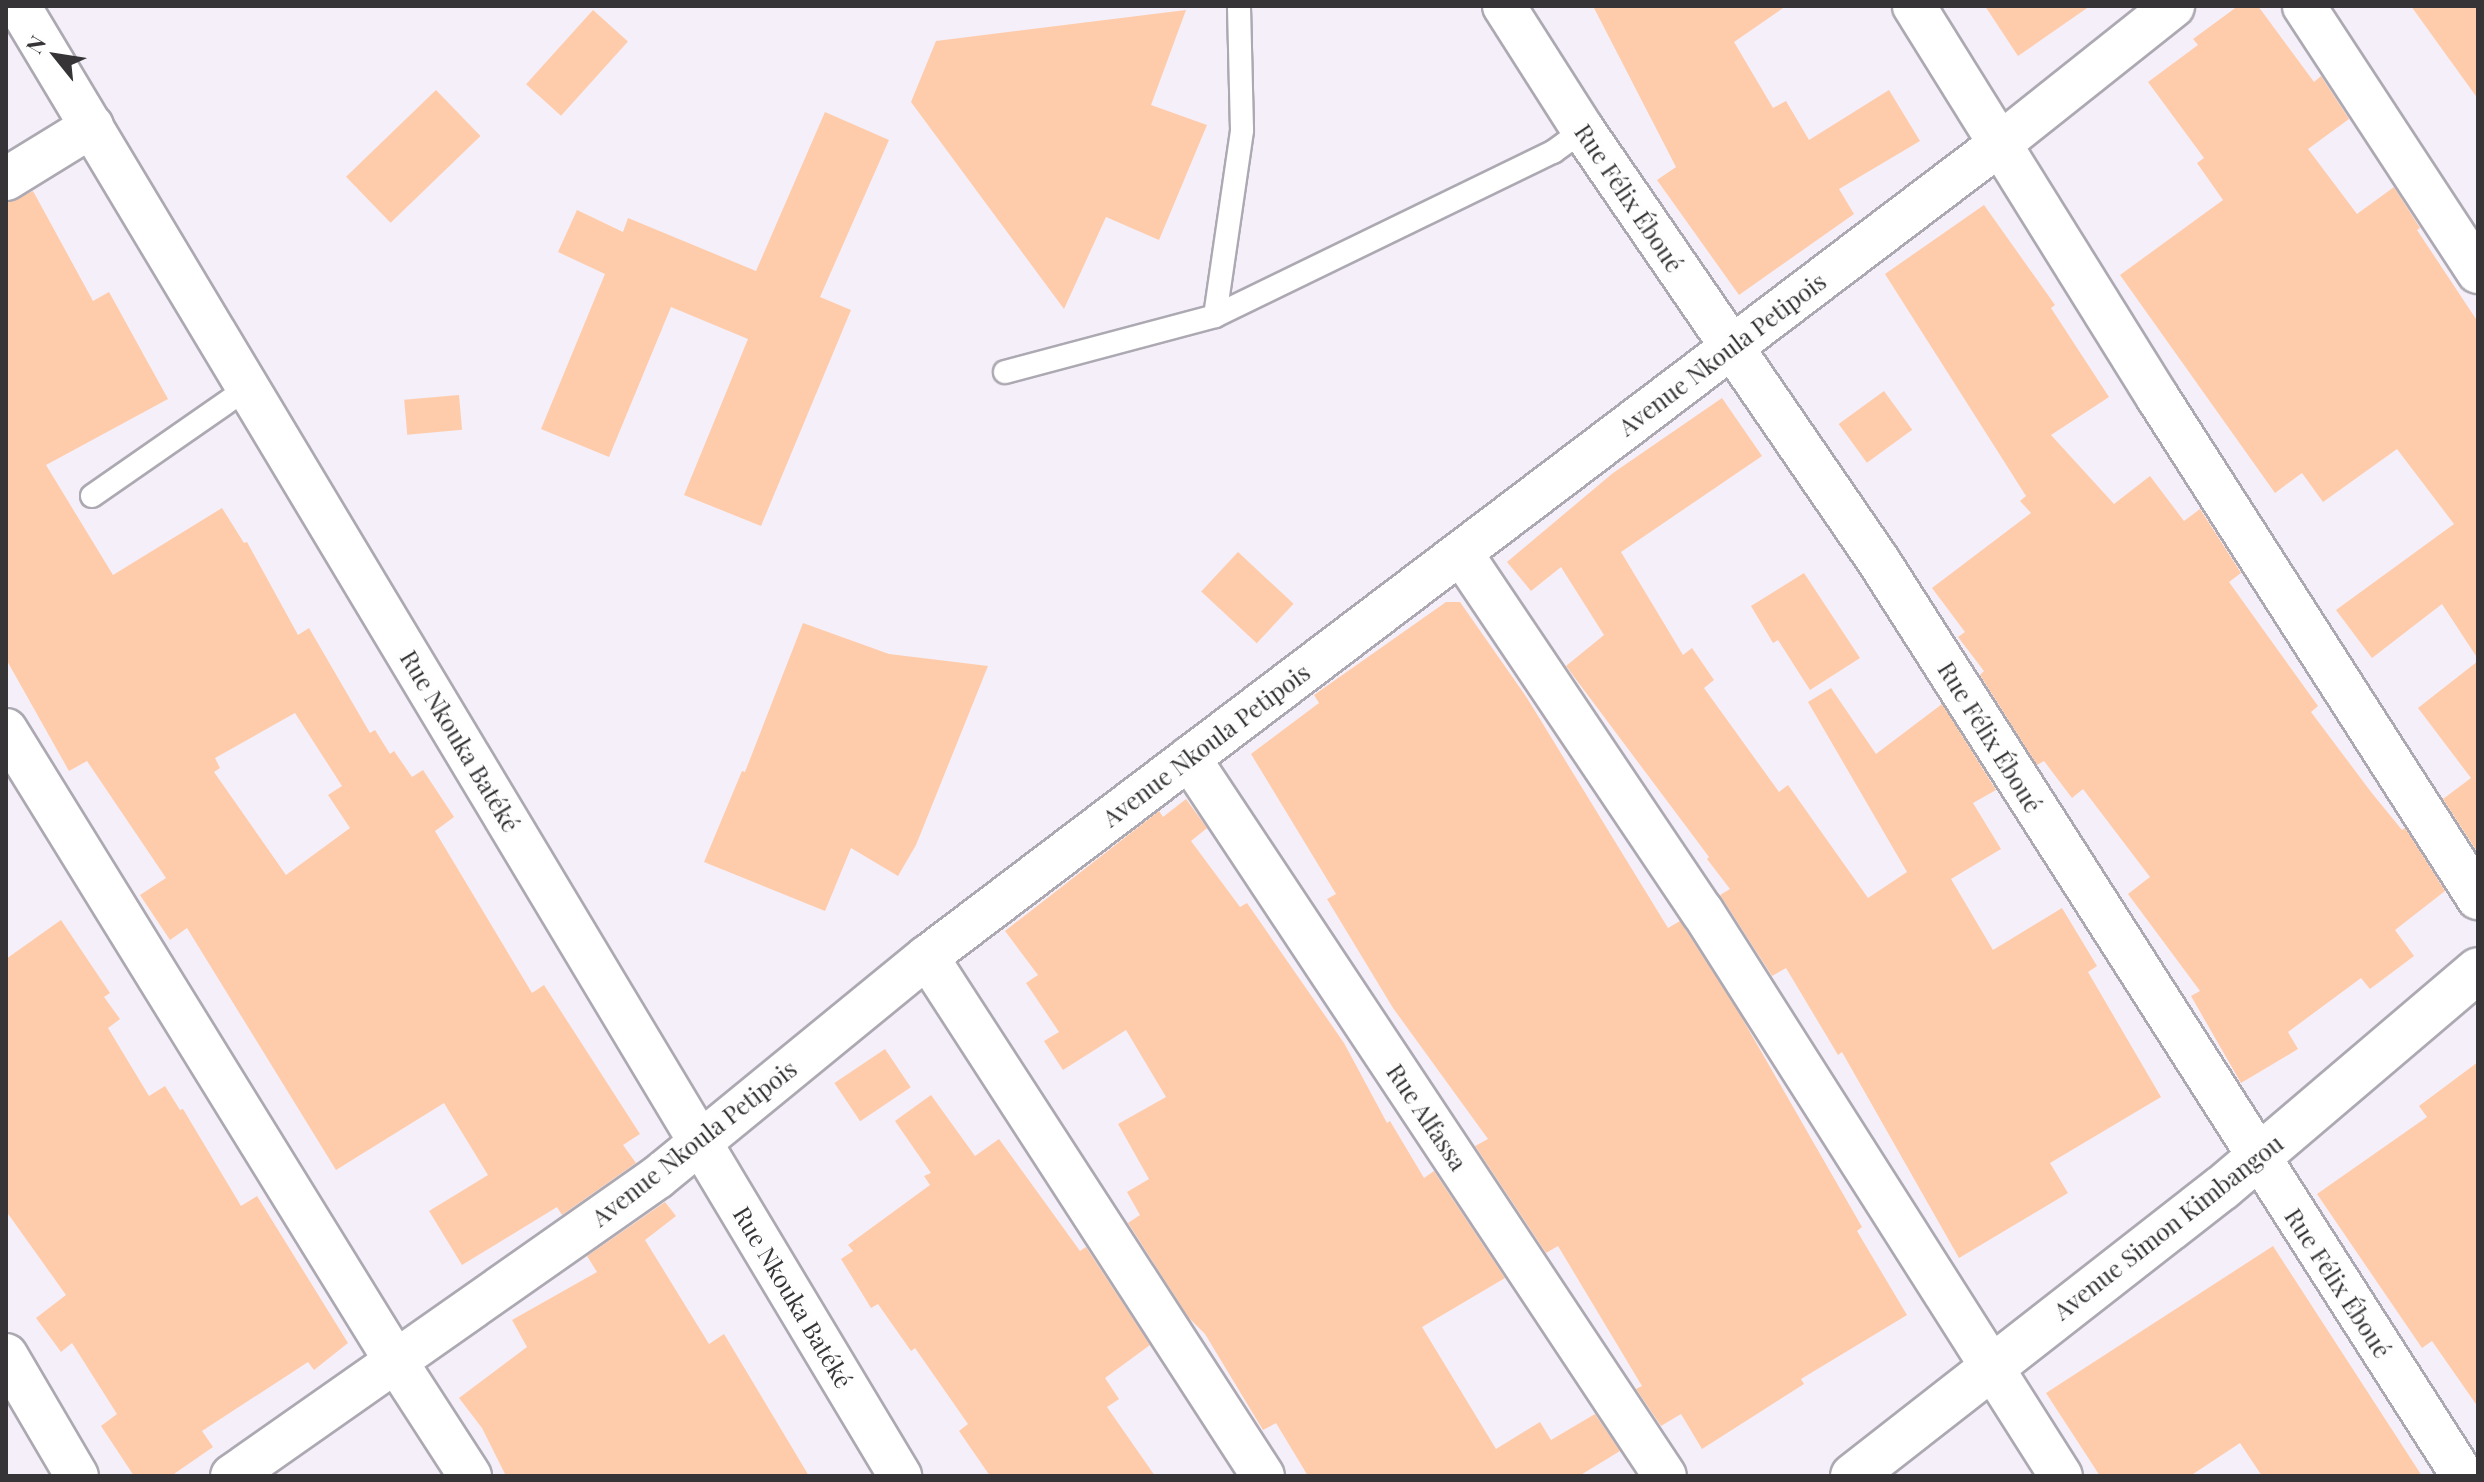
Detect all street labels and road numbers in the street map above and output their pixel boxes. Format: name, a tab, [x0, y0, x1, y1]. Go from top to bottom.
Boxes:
street label: Rue Félix Éboué	[1569, 118, 1689, 278]
street label: Avenue Nkoula Petipois	[1612, 267, 1832, 441]
street label: Rue Nkouka Batéké	[394, 645, 526, 837]
street label: Rue Félix Éboué	[1932, 656, 2048, 818]
street label: Avenue Nkoula Petipois	[1096, 658, 1316, 832]
street label: Avenue Nkoula Petipois	[586, 1054, 802, 1232]
street label: Rue Alfassa	[1381, 1058, 1473, 1176]
street label: Avenue Simon Kimbangou	[2048, 1129, 2288, 1325]
street label: Rue Nkouka Batéké	[727, 1201, 859, 1393]
street label: Rue Félix Éboué	[2279, 1203, 2397, 1363]

